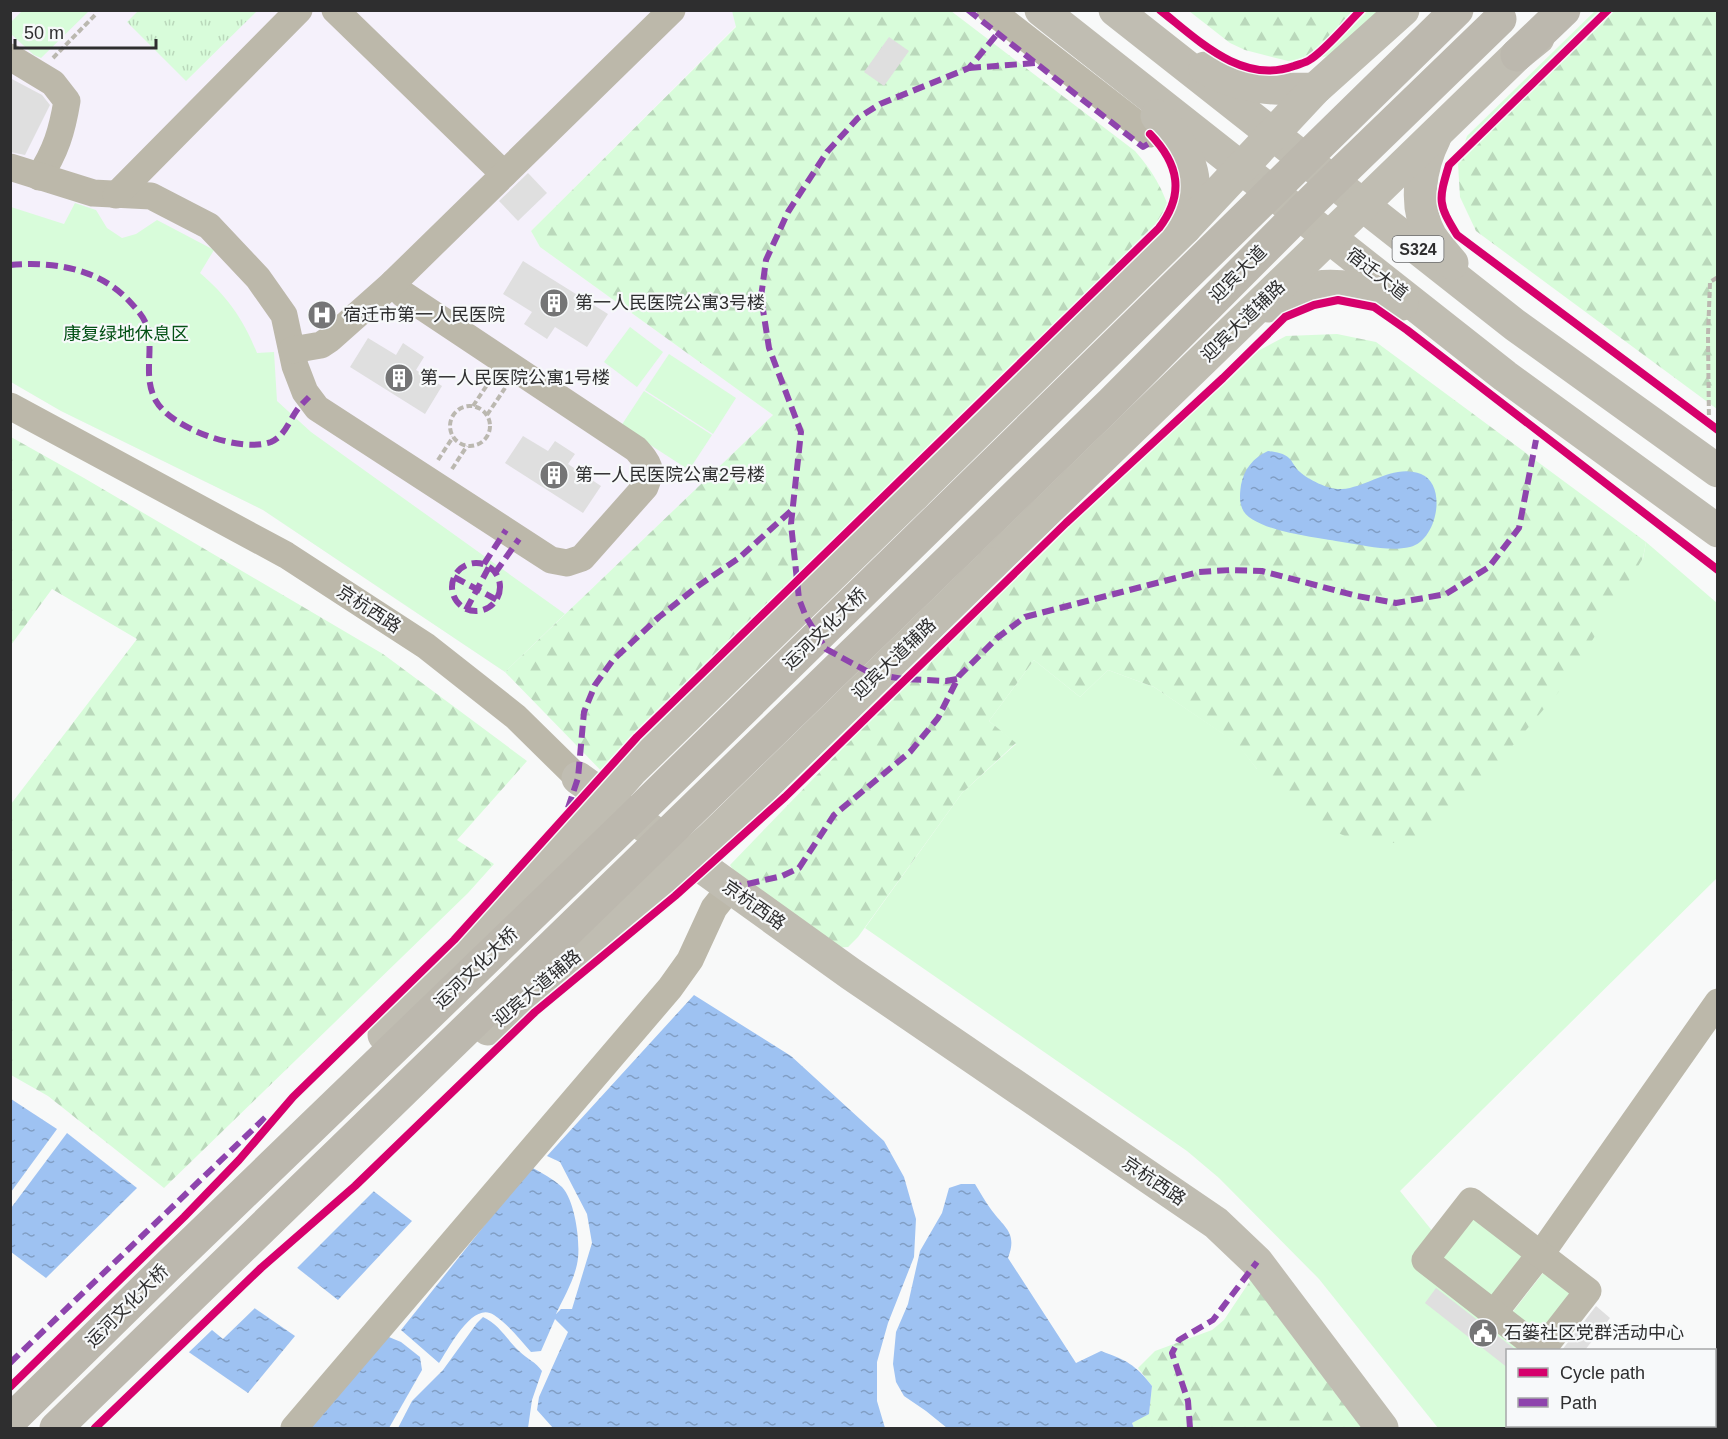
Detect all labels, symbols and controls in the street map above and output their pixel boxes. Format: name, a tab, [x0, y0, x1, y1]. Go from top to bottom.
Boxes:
scale bar	[15, 12, 156, 50]
text: 50 m	[24, 23, 64, 43]
road number: S324	[1392, 236, 1444, 262]
street label: 迎宾大道	[1205, 241, 1271, 307]
street label: 宿迁大道	[1342, 244, 1412, 304]
street label: 迎宾大道辅路	[1197, 276, 1289, 366]
building icon: 第一人民医院公寓3号楼	[538, 287, 570, 319]
place label: 第一人民医院公寓3号楼	[575, 293, 765, 313]
hospital icon: 宿迁市第一人民医院	[306, 299, 338, 331]
place label: 宿迁市第一人民医院	[343, 305, 505, 325]
park label: 康复绿地休息区	[63, 324, 189, 344]
building icon: 第一人民医院公寓1号楼	[383, 362, 415, 394]
place label: 第一人民医院公寓1号楼	[420, 368, 610, 388]
building icon: 第一人民医院公寓2号楼	[538, 459, 570, 491]
place label: 第一人民医院公寓2号楼	[575, 465, 765, 485]
street label: 京杭西路	[333, 581, 405, 637]
street label: 运河文化大桥	[779, 584, 871, 674]
street label: 迎宾大道辅路	[848, 614, 940, 704]
street label: 京杭西路	[719, 876, 789, 934]
street label: 运河文化大桥	[430, 923, 522, 1013]
street label: 迎宾大道辅路	[489, 946, 585, 1030]
street label: 京杭西路	[1119, 1153, 1189, 1209]
street label: 运河文化大桥	[82, 1261, 172, 1351]
public building icon: 石篓社区党群活动中心	[1467, 1317, 1499, 1349]
place label: 石篓社区党群活动中心	[1504, 1323, 1684, 1343]
legend	[1506, 1349, 1716, 1427]
text: Cycle path	[1560, 1363, 1645, 1383]
text: Path	[1560, 1393, 1597, 1413]

